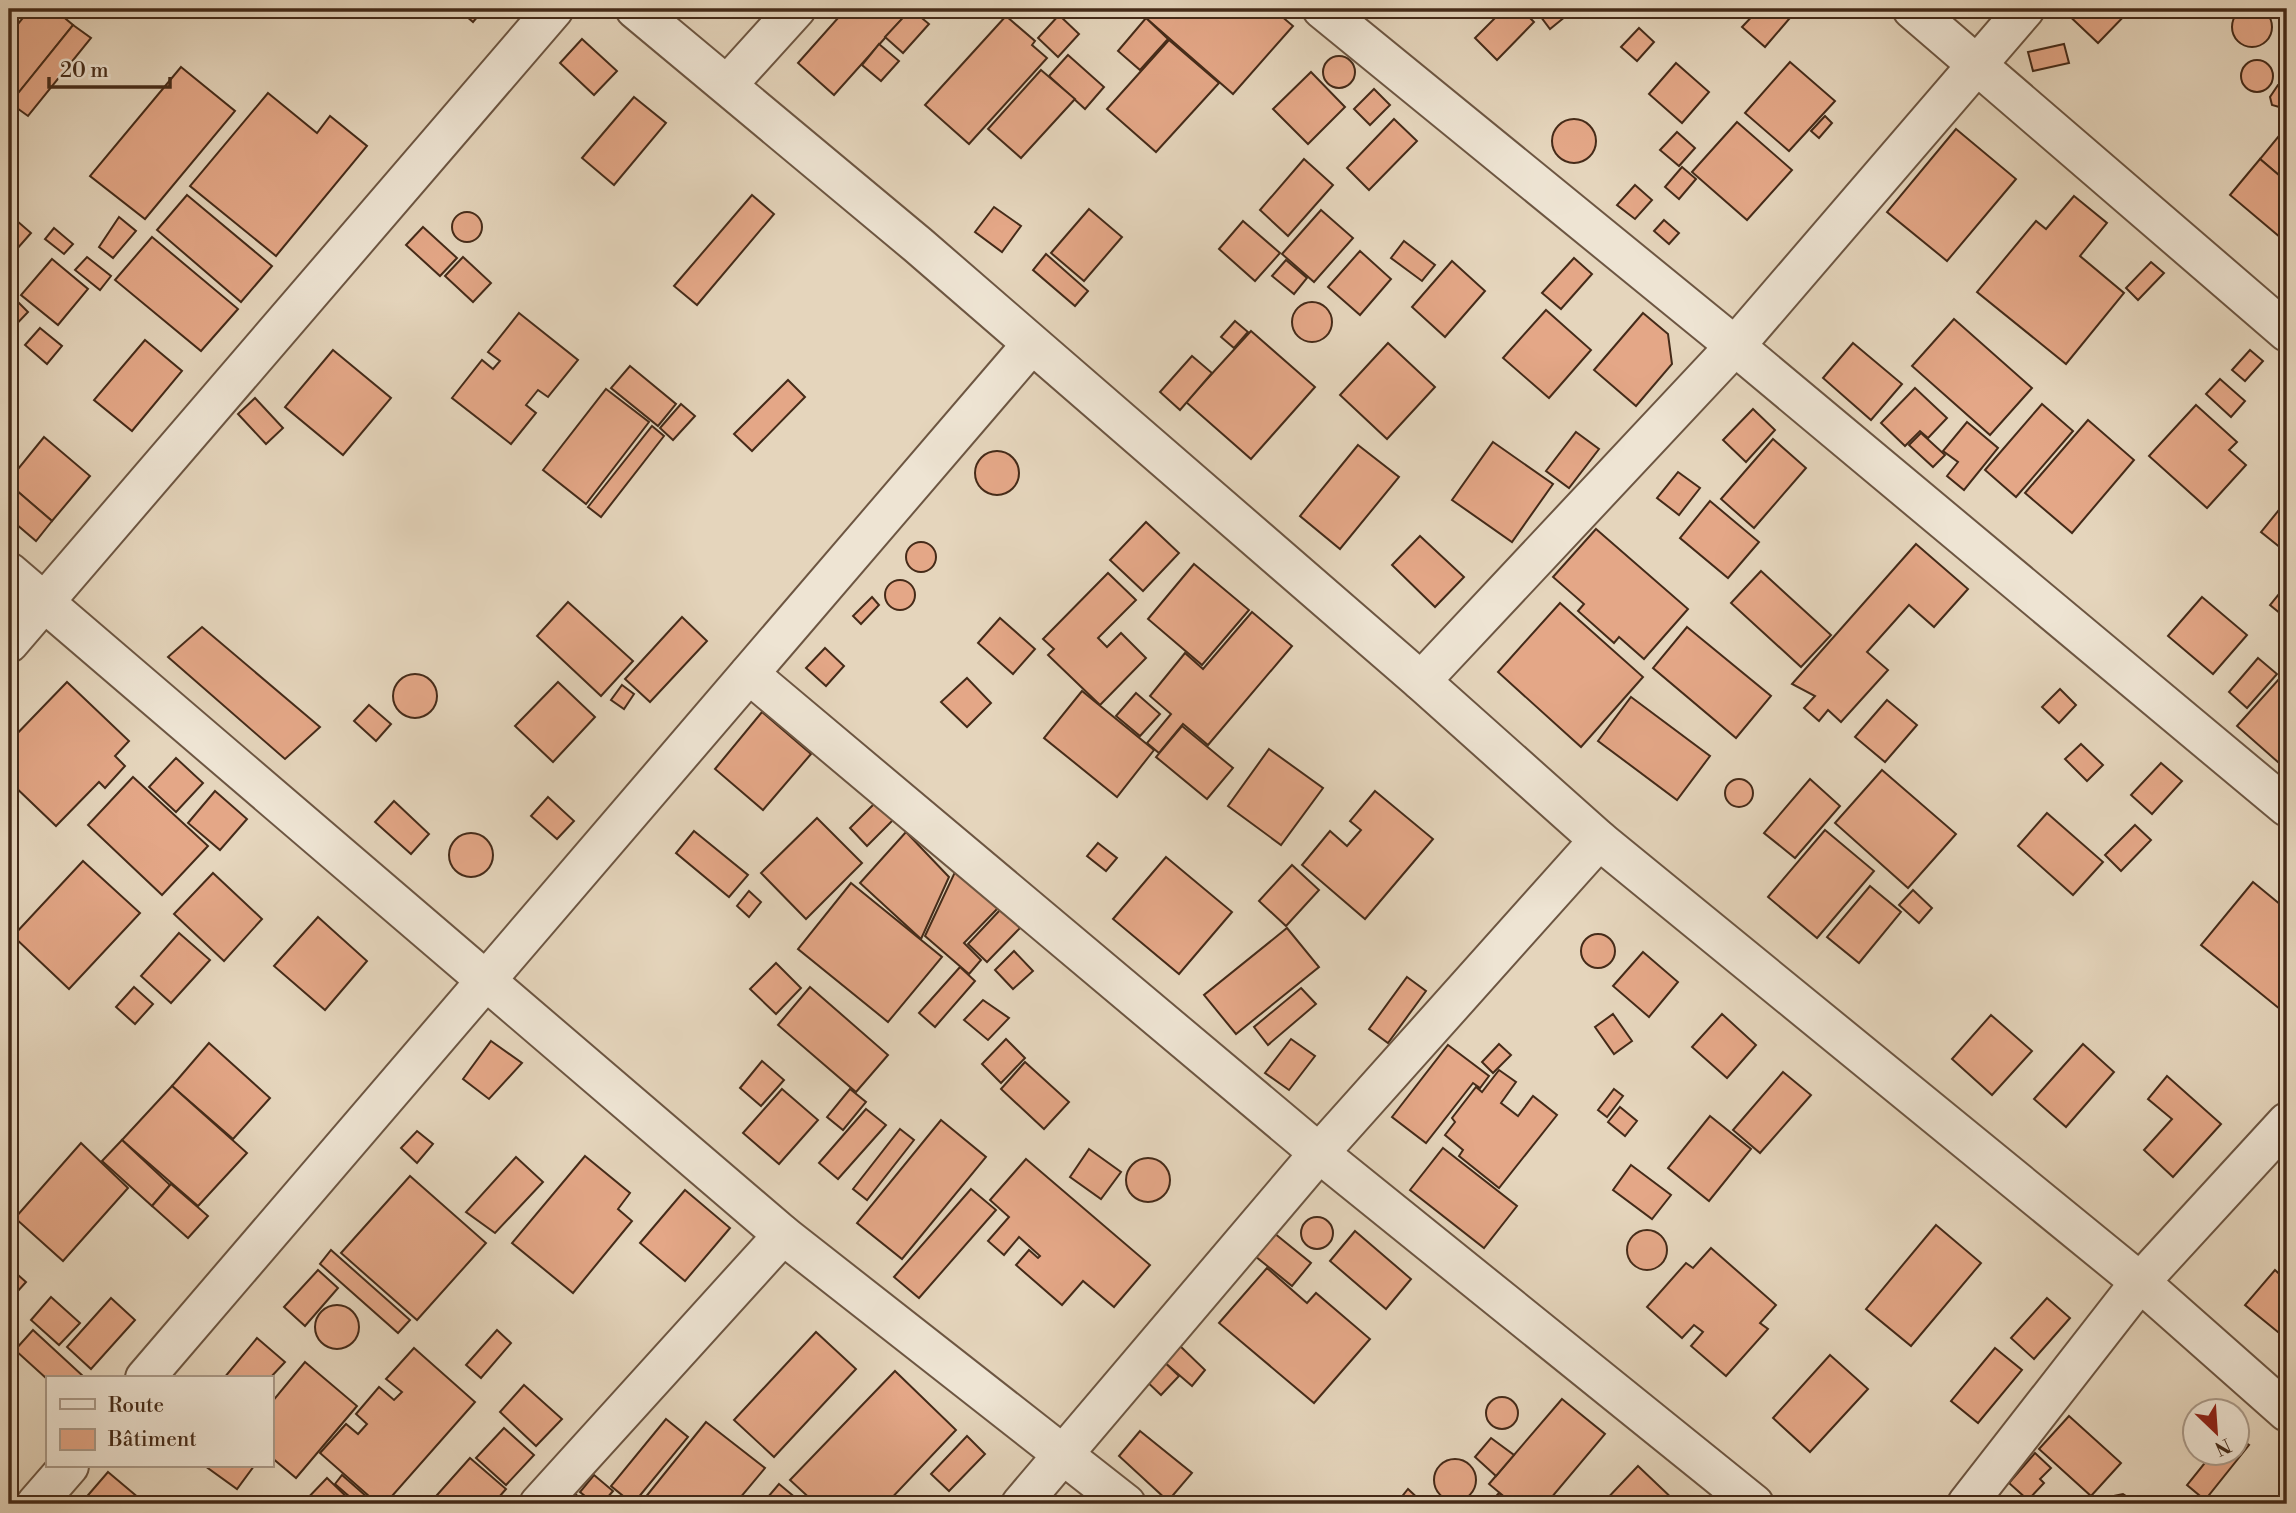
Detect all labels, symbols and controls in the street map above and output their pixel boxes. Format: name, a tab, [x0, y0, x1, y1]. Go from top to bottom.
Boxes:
scale bar	[49, 46, 170, 90]
text: 20 m	[60, 58, 109, 84]
legend	[46, 1376, 273, 1468]
text: Route	[108, 1393, 164, 1419]
north arrow	[2180, 1398, 2250, 1468]
text: Bâtiment	[107, 1427, 197, 1453]
text: N	[2211, 1432, 2235, 1461]

